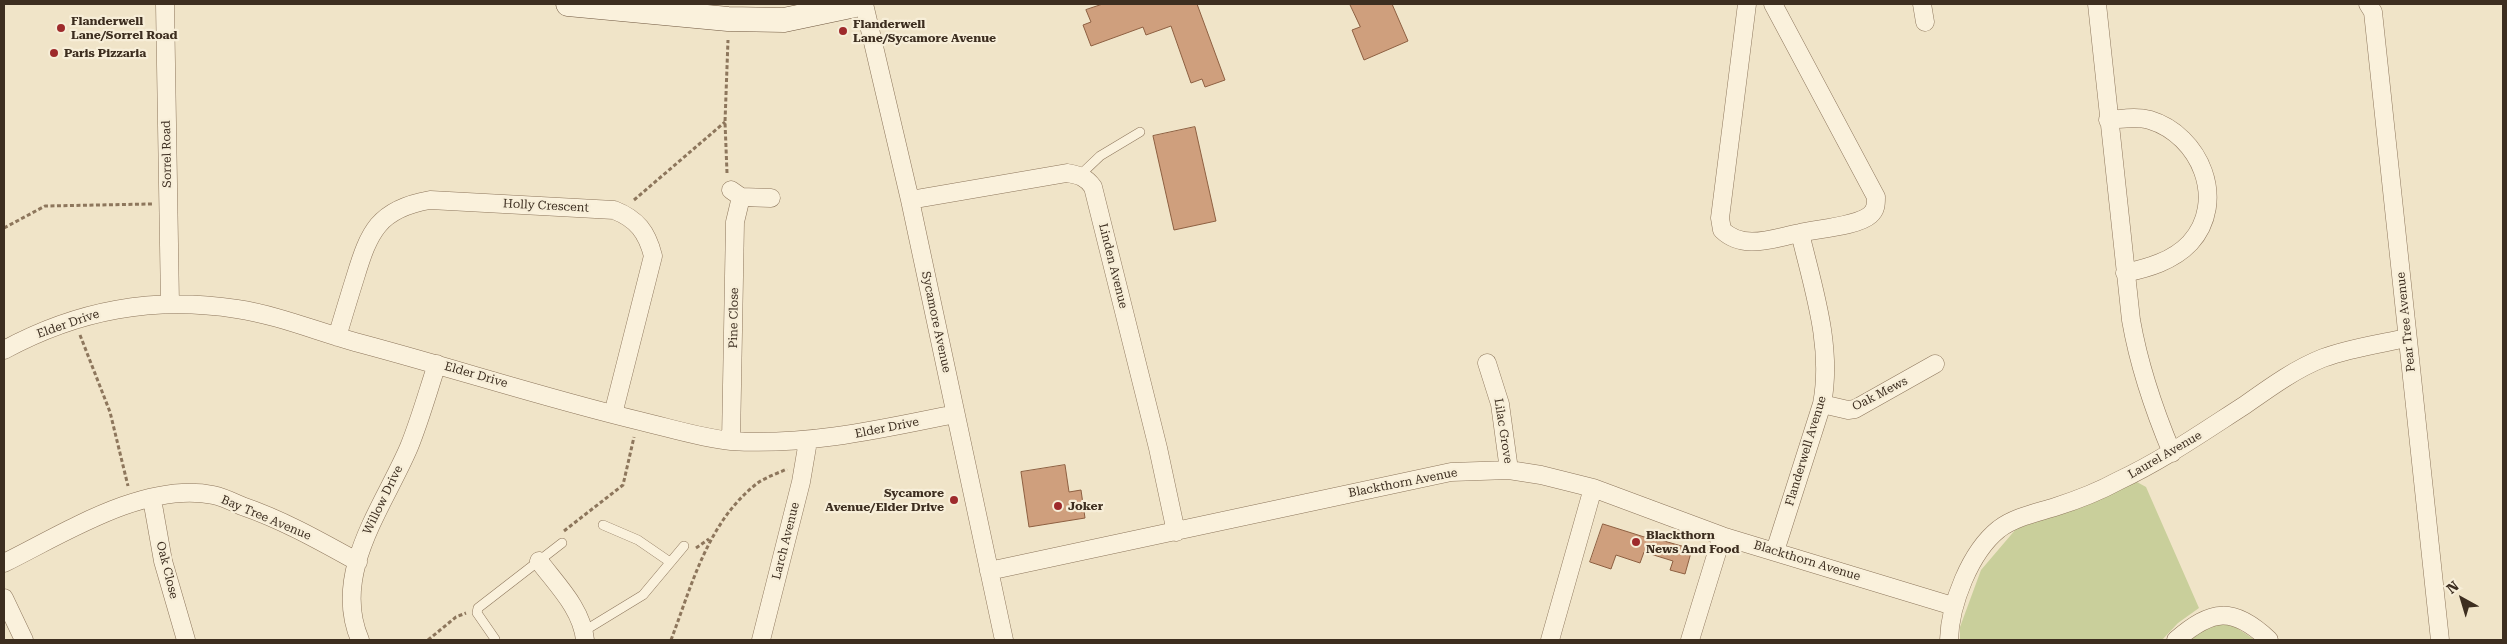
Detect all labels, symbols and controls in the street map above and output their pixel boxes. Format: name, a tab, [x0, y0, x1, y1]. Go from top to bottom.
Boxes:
place label: Flanderwell Lane/Sorrel Road	[71, 14, 178, 42]
place label: Flanderwell Lane/Sycamore Avenue	[853, 17, 996, 45]
marker: Flanderwell Lane/Sorrel Road	[55, 22, 67, 34]
marker: Flanderwell Lane/Sycamore Avenue	[837, 25, 849, 37]
place label: Paris Pizzaria	[64, 46, 146, 60]
marker: Paris Pizzaria	[48, 47, 60, 59]
street label: Sorrel Road	[159, 120, 175, 188]
street label: Holly Crescent	[503, 197, 589, 215]
street label: Linden Avenue	[1095, 222, 1131, 310]
street label: Sycamore Avenue	[918, 270, 954, 374]
street label: Pear Tree Avenue	[2394, 271, 2418, 373]
street label: Pine Close	[726, 287, 742, 349]
street label: Elder Drive	[35, 307, 101, 341]
street label: Elder Drive	[443, 359, 509, 391]
street label: Oak Mews	[1850, 374, 1910, 414]
street label: Flanderwell Avenue	[1782, 394, 1830, 508]
street label: Lilac Grove	[1491, 397, 1515, 465]
street label: Elder Drive	[854, 415, 920, 441]
street label: Laurel Avenue	[2126, 428, 2204, 482]
street label: Willow Drive	[360, 463, 406, 537]
street label: Blackthorn Avenue	[1347, 465, 1459, 501]
place label: Sycamore Avenue/Elder Drive	[825, 486, 944, 514]
street label: Bay Tree Avenue	[219, 493, 313, 543]
marker: Sycamore Avenue/Elder Drive	[948, 494, 960, 506]
place label: Joker	[1068, 499, 1103, 513]
marker: Joker	[1052, 500, 1064, 512]
street label: Larch Avenue	[769, 501, 803, 581]
place label: Blackthorn News And Food	[1646, 528, 1739, 556]
marker: Blackthorn News And Food	[1630, 536, 1642, 548]
street label: Blackthorn Avenue	[1752, 538, 1862, 584]
street label: Oak Close	[153, 540, 181, 600]
north arrow	[2437, 574, 2487, 624]
text: N	[2443, 578, 2462, 597]

